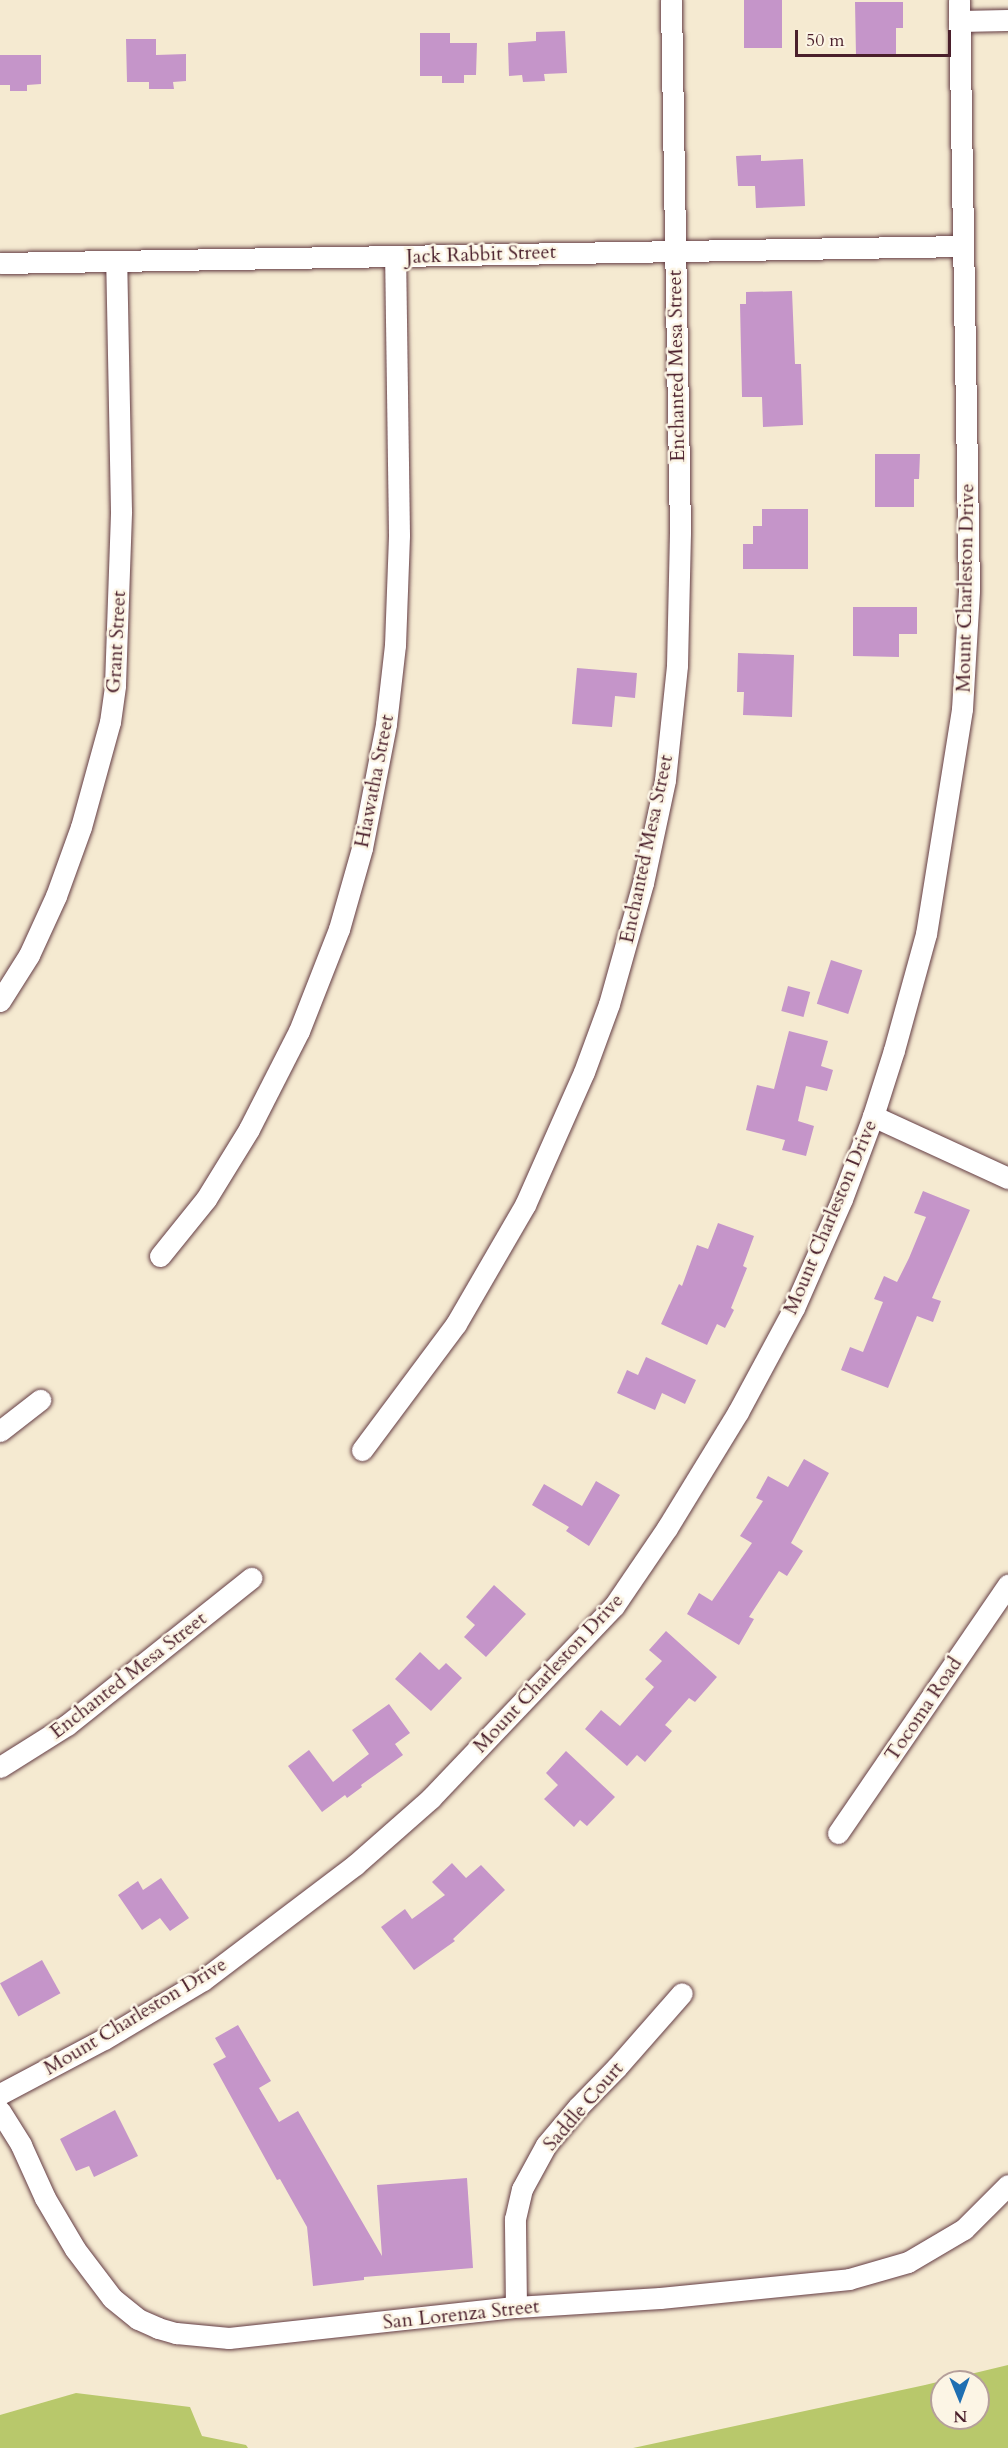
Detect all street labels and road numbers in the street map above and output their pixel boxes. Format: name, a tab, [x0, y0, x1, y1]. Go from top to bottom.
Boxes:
street label: Jack Rabbit Street	[406, 239, 556, 269]
street label: Enchanted Mesa Street	[662, 270, 690, 462]
street label: Mount Charleston Drive	[951, 483, 979, 693]
street label: Grant Street	[101, 590, 131, 694]
street label: Hiawatha Street	[349, 712, 399, 850]
street label: Enchanted Mesa Street	[614, 753, 678, 945]
street label: Mount Charleston Drive	[778, 1116, 882, 1318]
street label: Mount Charleston Drive	[468, 1588, 628, 1758]
street label: Enchanted Mesa Street	[45, 1606, 211, 1744]
street label: Tocoma Road	[879, 1652, 967, 1766]
street label: Mount Charleston Drive	[39, 1952, 231, 2080]
street label: Saddle Court	[538, 2057, 628, 2155]
street label: San Lorenza Street	[382, 2294, 540, 2334]

